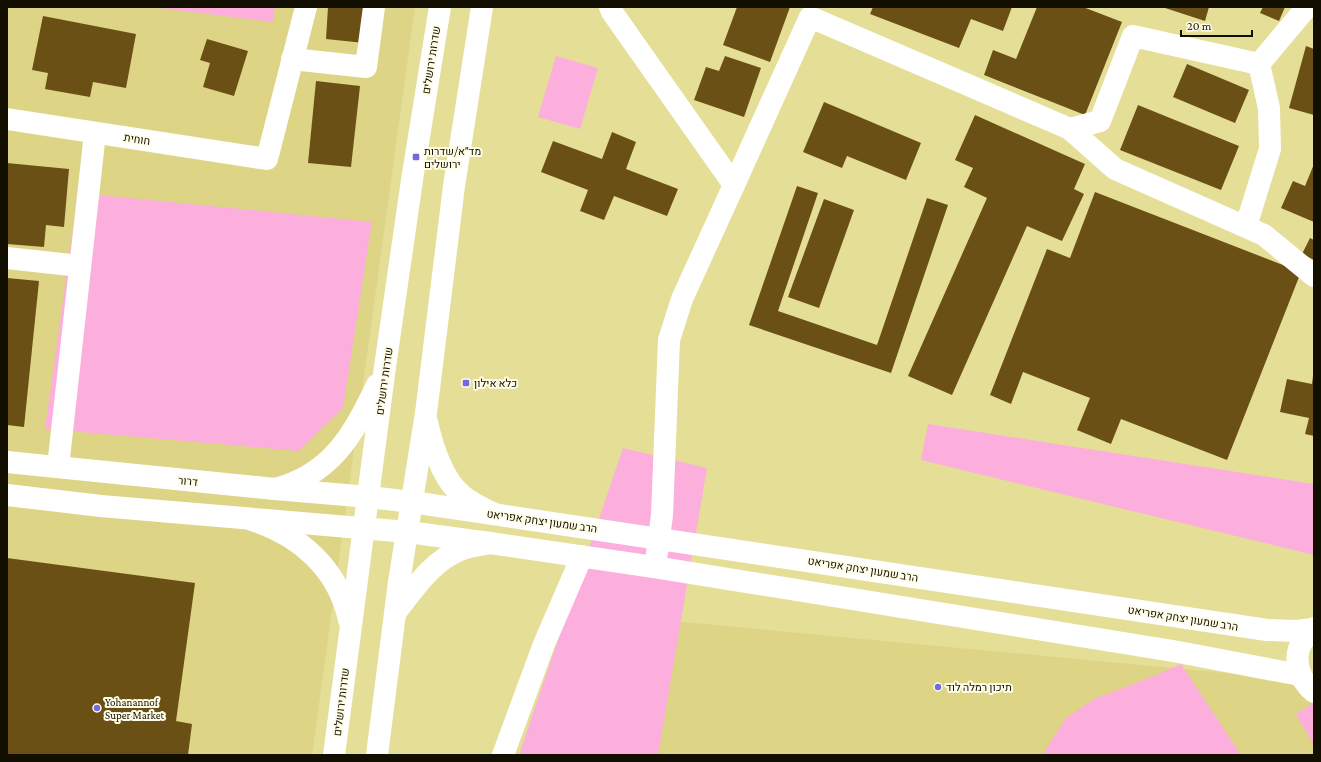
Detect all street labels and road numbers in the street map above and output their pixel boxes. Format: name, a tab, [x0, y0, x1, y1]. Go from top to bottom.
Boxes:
street label: שדרות ירושלים	[420, 25, 442, 95]
street label: חוחית	[123, 131, 151, 147]
street label: שדרות ירושלים	[373, 346, 395, 416]
street label: דרור	[178, 474, 199, 488]
street label: הרב שמעון יצחק אפריאט	[486, 507, 598, 535]
street label: הרב שמעון יצחק אפריאט	[807, 554, 919, 584]
street label: הרב שמעון יצחק אפריאט	[1127, 603, 1239, 633]
street label: שדרות ירושלים	[331, 667, 351, 737]

